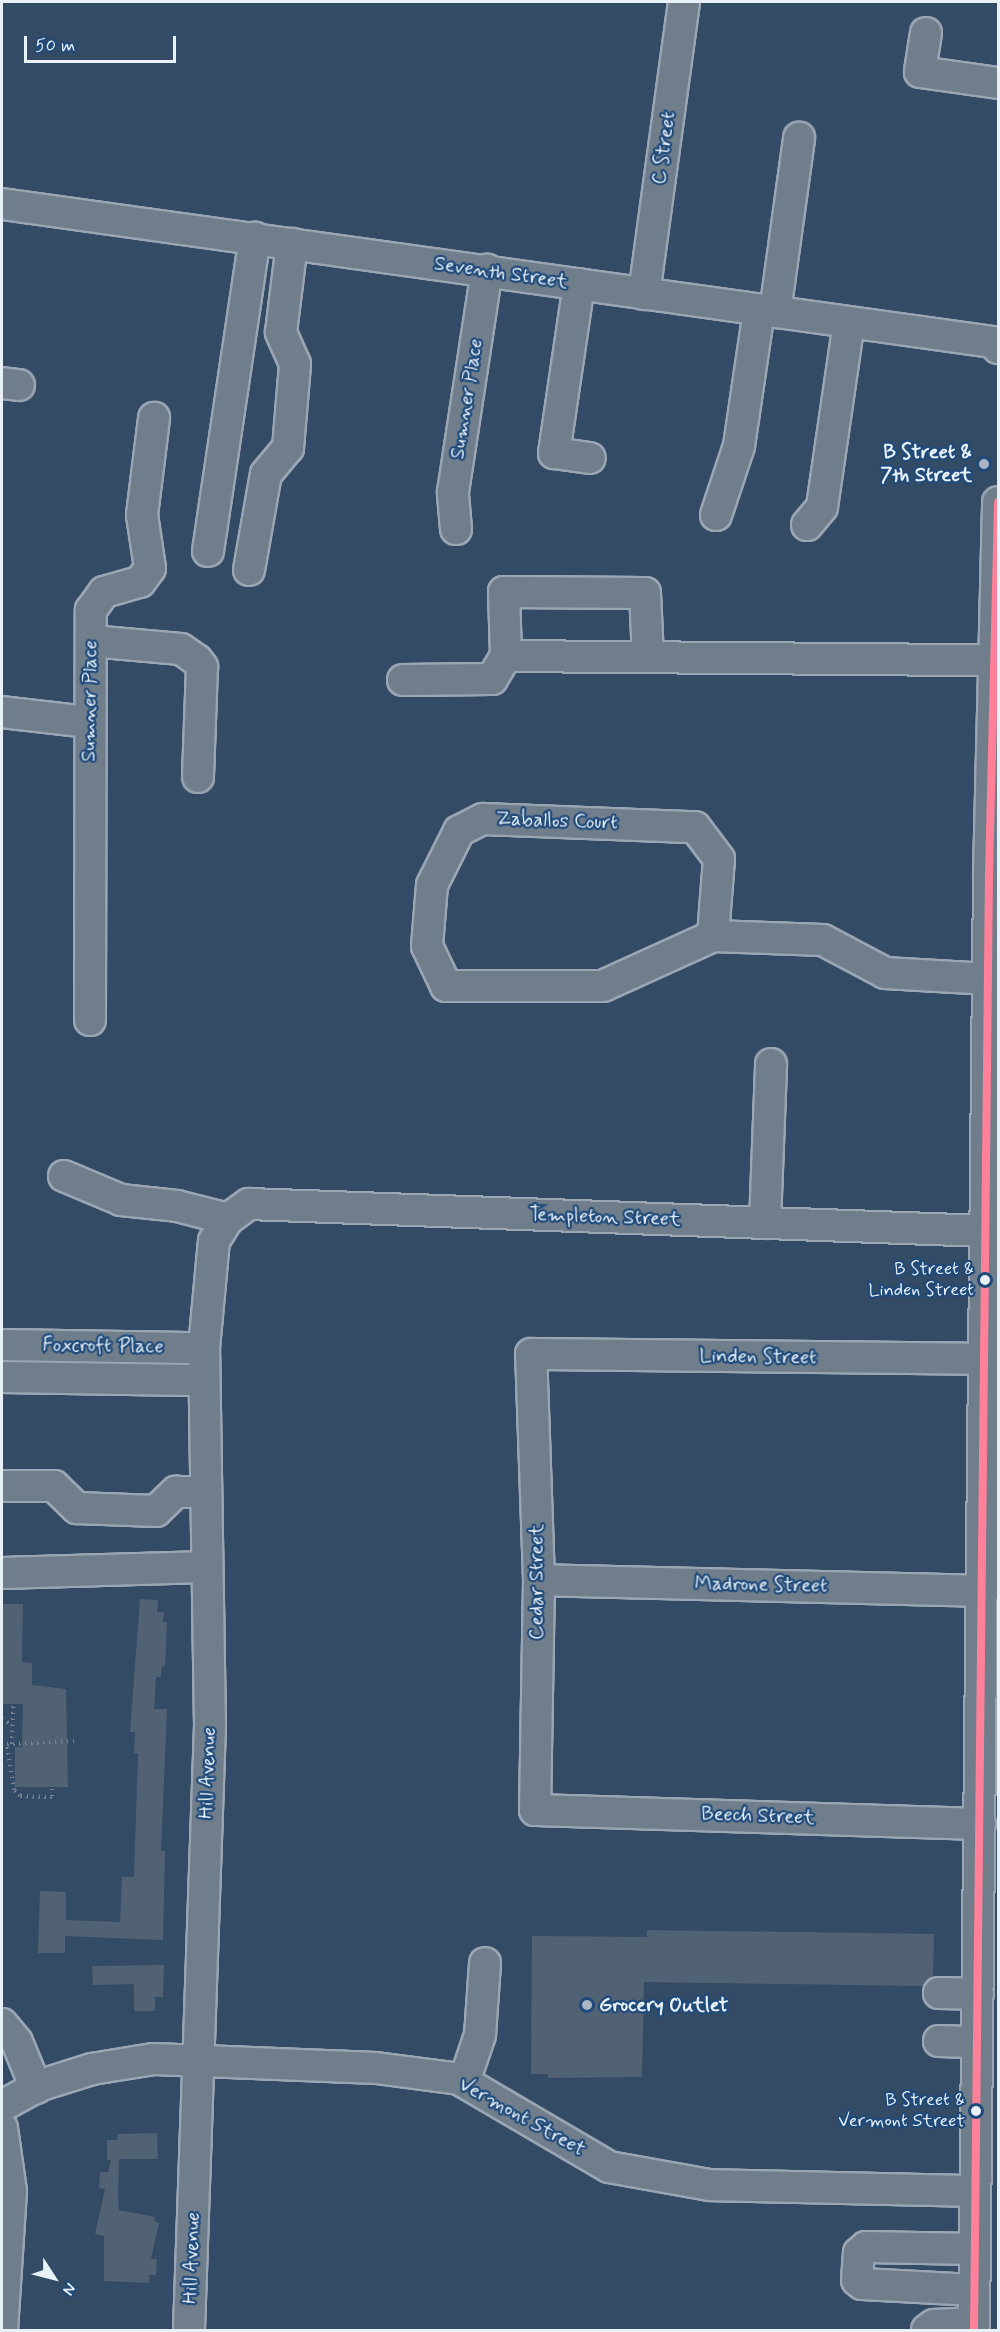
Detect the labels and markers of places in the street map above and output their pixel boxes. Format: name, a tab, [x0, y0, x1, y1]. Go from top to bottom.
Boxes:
place label: B Street & 7th Street	[880, 440, 972, 487]
marker: B Street & 7th Street	[977, 457, 991, 471]
place label: B Street & Linden Street	[866, 1259, 974, 1302]
marker: B Street & Linden Street	[979, 1274, 991, 1286]
place label: Grocery Outlet	[599, 1993, 723, 2017]
marker: Grocery Outlet	[580, 1998, 594, 2012]
place label: B Street & Vermont Street	[839, 2090, 965, 2132]
marker: B Street & Vermont Street	[970, 2105, 982, 2117]

